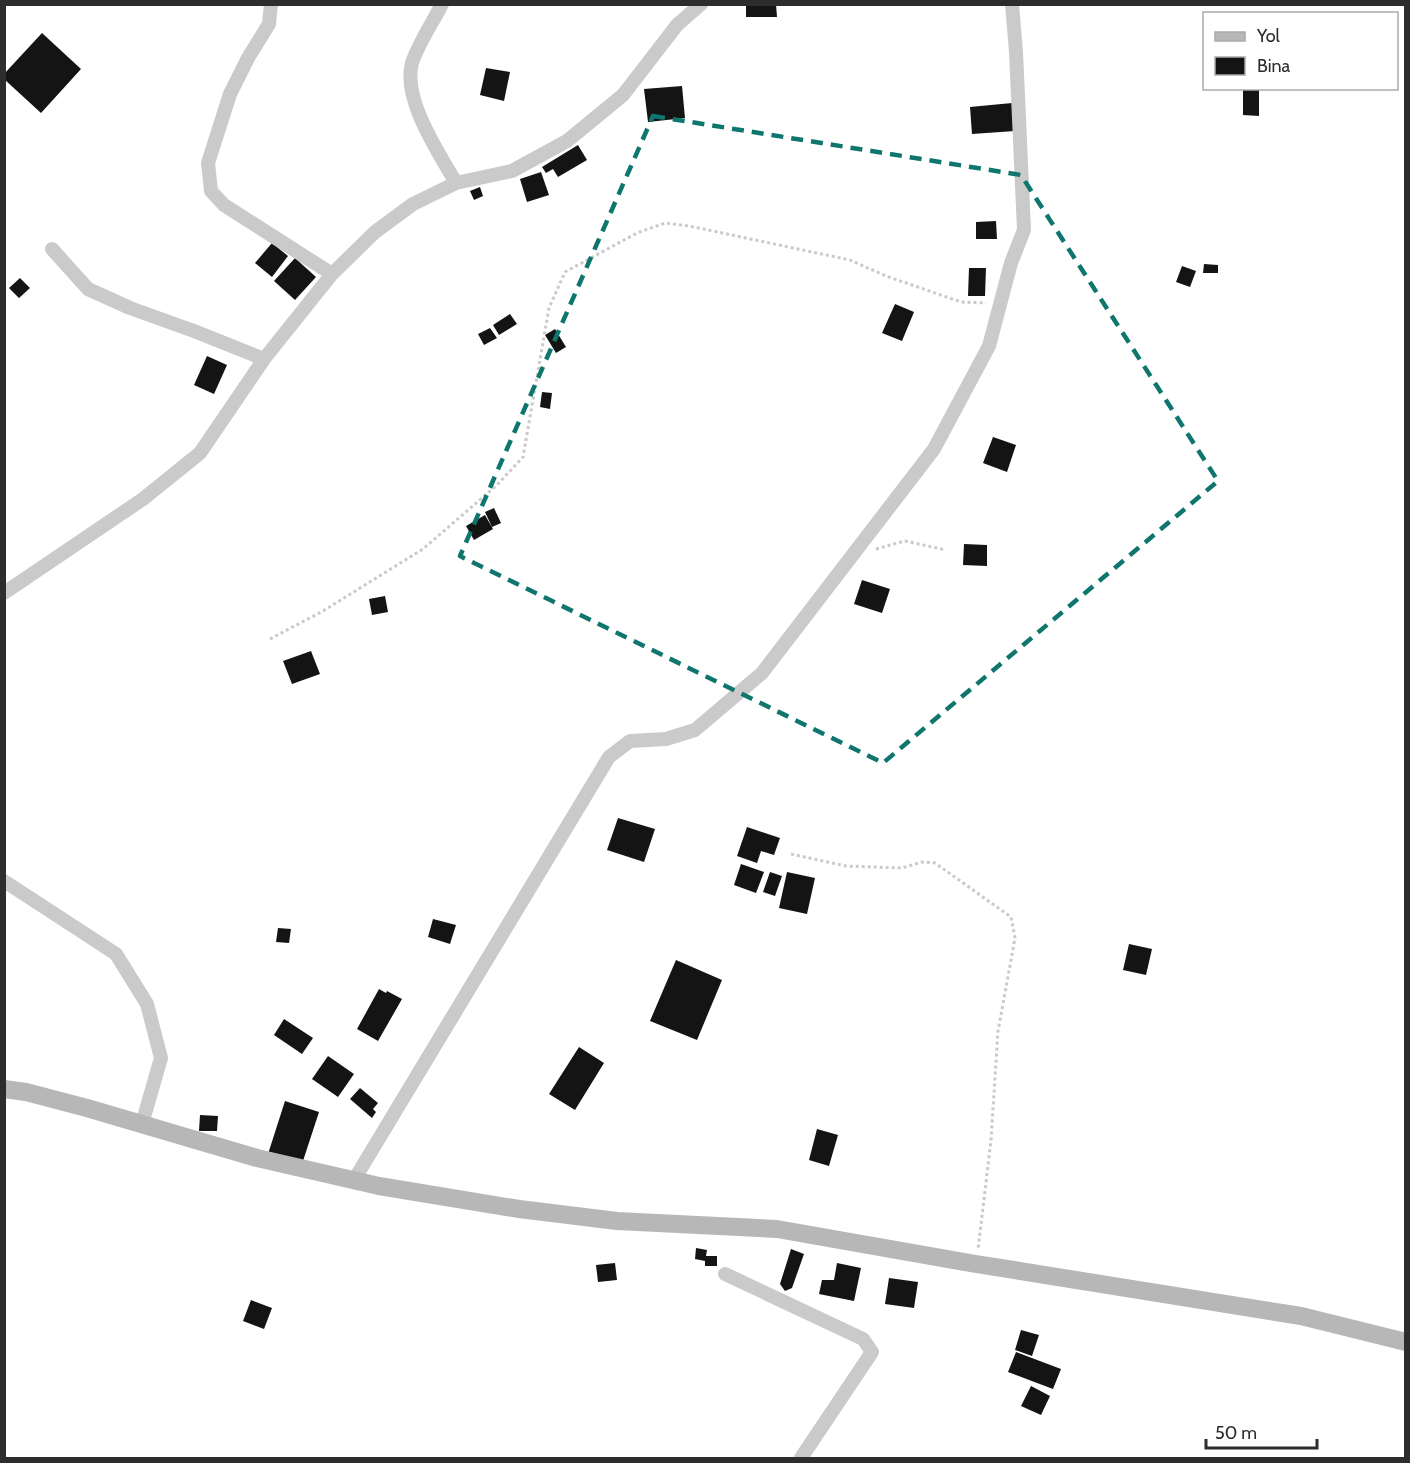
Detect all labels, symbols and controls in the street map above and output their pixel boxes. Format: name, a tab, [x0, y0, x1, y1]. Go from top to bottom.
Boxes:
legend	[1203, 12, 1398, 90]
text: Yol	[1256, 25, 1281, 47]
text: Bina	[1257, 55, 1291, 77]
scale bar	[1206, 1412, 1317, 1450]
text: 50 m	[1215, 1422, 1257, 1444]

